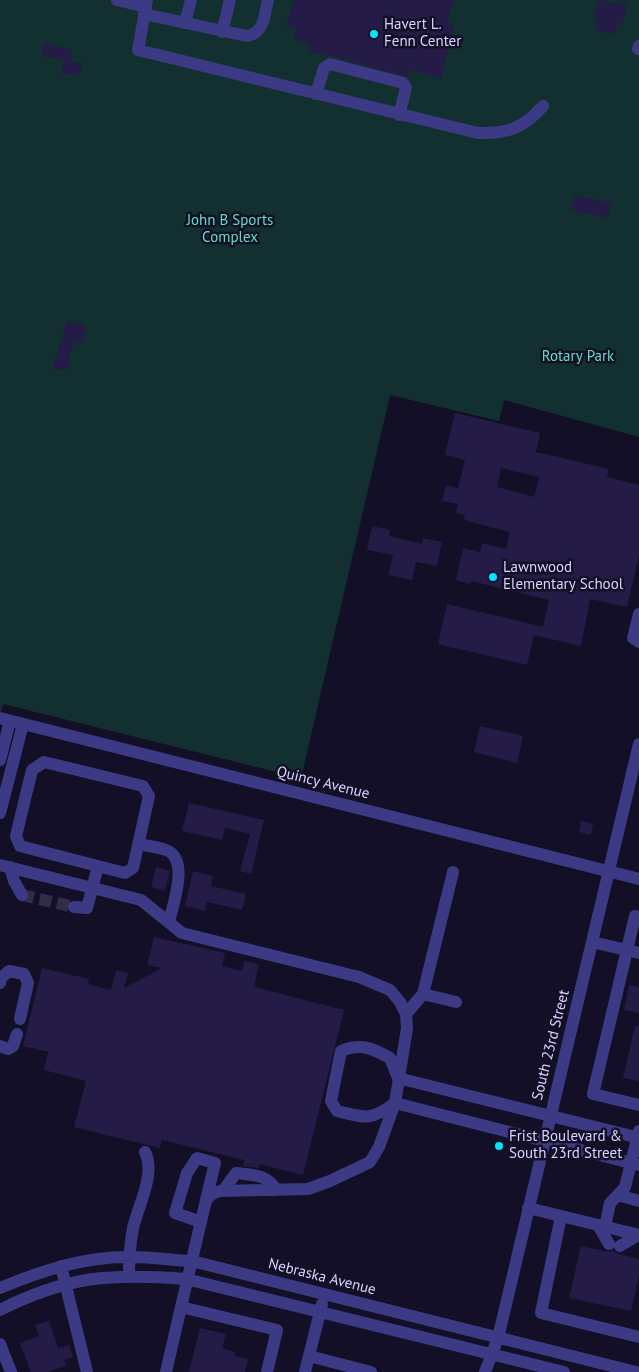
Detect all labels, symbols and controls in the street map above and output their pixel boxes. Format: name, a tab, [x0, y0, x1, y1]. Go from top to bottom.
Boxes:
place label: Havert L. Fenn Center	[384, 16, 461, 51]
marker: Havert L. Fenn Center	[368, 28, 380, 40]
park label: John B Sports Complex	[187, 212, 273, 247]
park label: Rotary Park	[542, 348, 614, 366]
place label: Lawnwood Elementary School	[503, 559, 623, 594]
marker: Lawnwood Elementary School	[487, 571, 499, 583]
street label: Quincy Avenue	[275, 763, 371, 803]
street label: South 23rd Street	[529, 988, 573, 1102]
place label: Frist Boulevard & South 23rd Street	[509, 1128, 622, 1163]
marker: Frist Boulevard & South 23rd Street	[493, 1140, 505, 1152]
street label: Nebraska Avenue	[266, 1255, 378, 1299]

